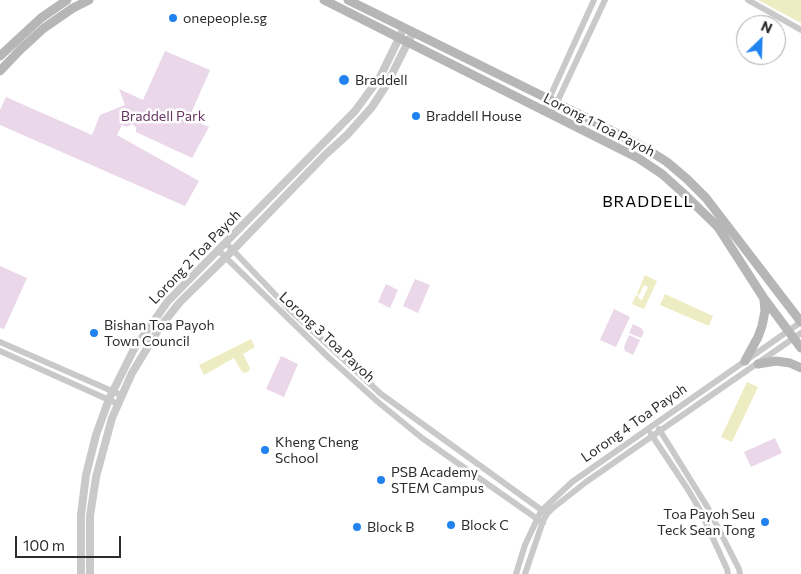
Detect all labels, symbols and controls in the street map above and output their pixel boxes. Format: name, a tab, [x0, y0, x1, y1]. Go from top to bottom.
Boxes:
place label: onepeople.sg	[183, 10, 267, 26]
marker: onepeople.sg	[167, 12, 179, 24]
north arrow	[736, 15, 786, 65]
text: N	[759, 17, 775, 37]
place label: Braddell	[355, 72, 407, 88]
marker: Braddell	[337, 73, 351, 87]
street label: Lorong 1 Toa Payoh	[541, 90, 657, 160]
park label: Braddell Park	[121, 108, 205, 124]
place label: Braddell House	[426, 108, 522, 124]
marker: Braddell House	[410, 110, 422, 122]
district label: BRADDELL	[601, 192, 695, 212]
street label: Lorong 2 Toa Payoh	[146, 206, 244, 308]
street label: Lorong 3 Toa Payoh	[276, 288, 378, 386]
place label: Bishan Toa Payoh Town Council	[104, 317, 215, 350]
marker: Bishan Toa Payoh Town Council	[88, 327, 100, 339]
street label: Lorong 4 Toa Payoh	[578, 380, 690, 466]
place label: Kheng Cheng School	[275, 434, 359, 467]
marker: Kheng Cheng School	[259, 444, 271, 456]
place label: PSB Academy STEM Campus	[391, 464, 484, 497]
marker: PSB Academy STEM Campus	[375, 474, 387, 486]
place label: Toa Payoh Seu Teck Sean Tong	[657, 506, 755, 538]
marker: Toa Payoh Seu Teck Sean Tong	[759, 516, 771, 528]
place label: Block C	[461, 517, 509, 533]
place label: Block B	[367, 519, 414, 535]
marker: Block C	[445, 519, 457, 531]
marker: Block B	[351, 521, 363, 533]
scale bar	[18, 526, 124, 558]
text: 100 m	[23, 536, 65, 554]

